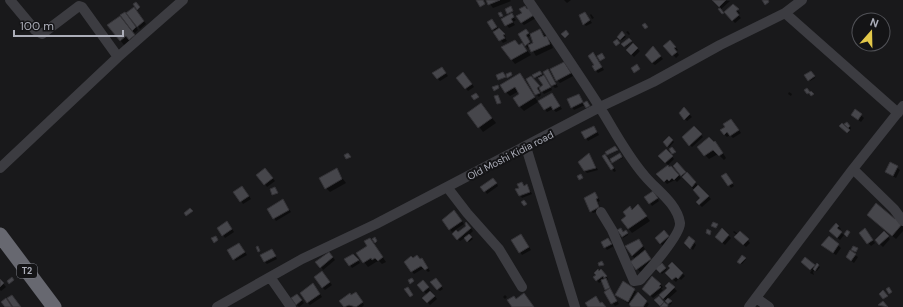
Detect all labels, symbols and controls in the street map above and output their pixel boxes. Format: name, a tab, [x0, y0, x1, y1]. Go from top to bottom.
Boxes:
scale bar	[14, 12, 123, 38]
north arrow	[851, 12, 891, 52]
text: N	[868, 15, 881, 31]
text: 100 m	[20, 18, 54, 34]
street label: Old Moshi Kidia road	[465, 128, 556, 183]
road number: T2	[17, 264, 37, 278]

